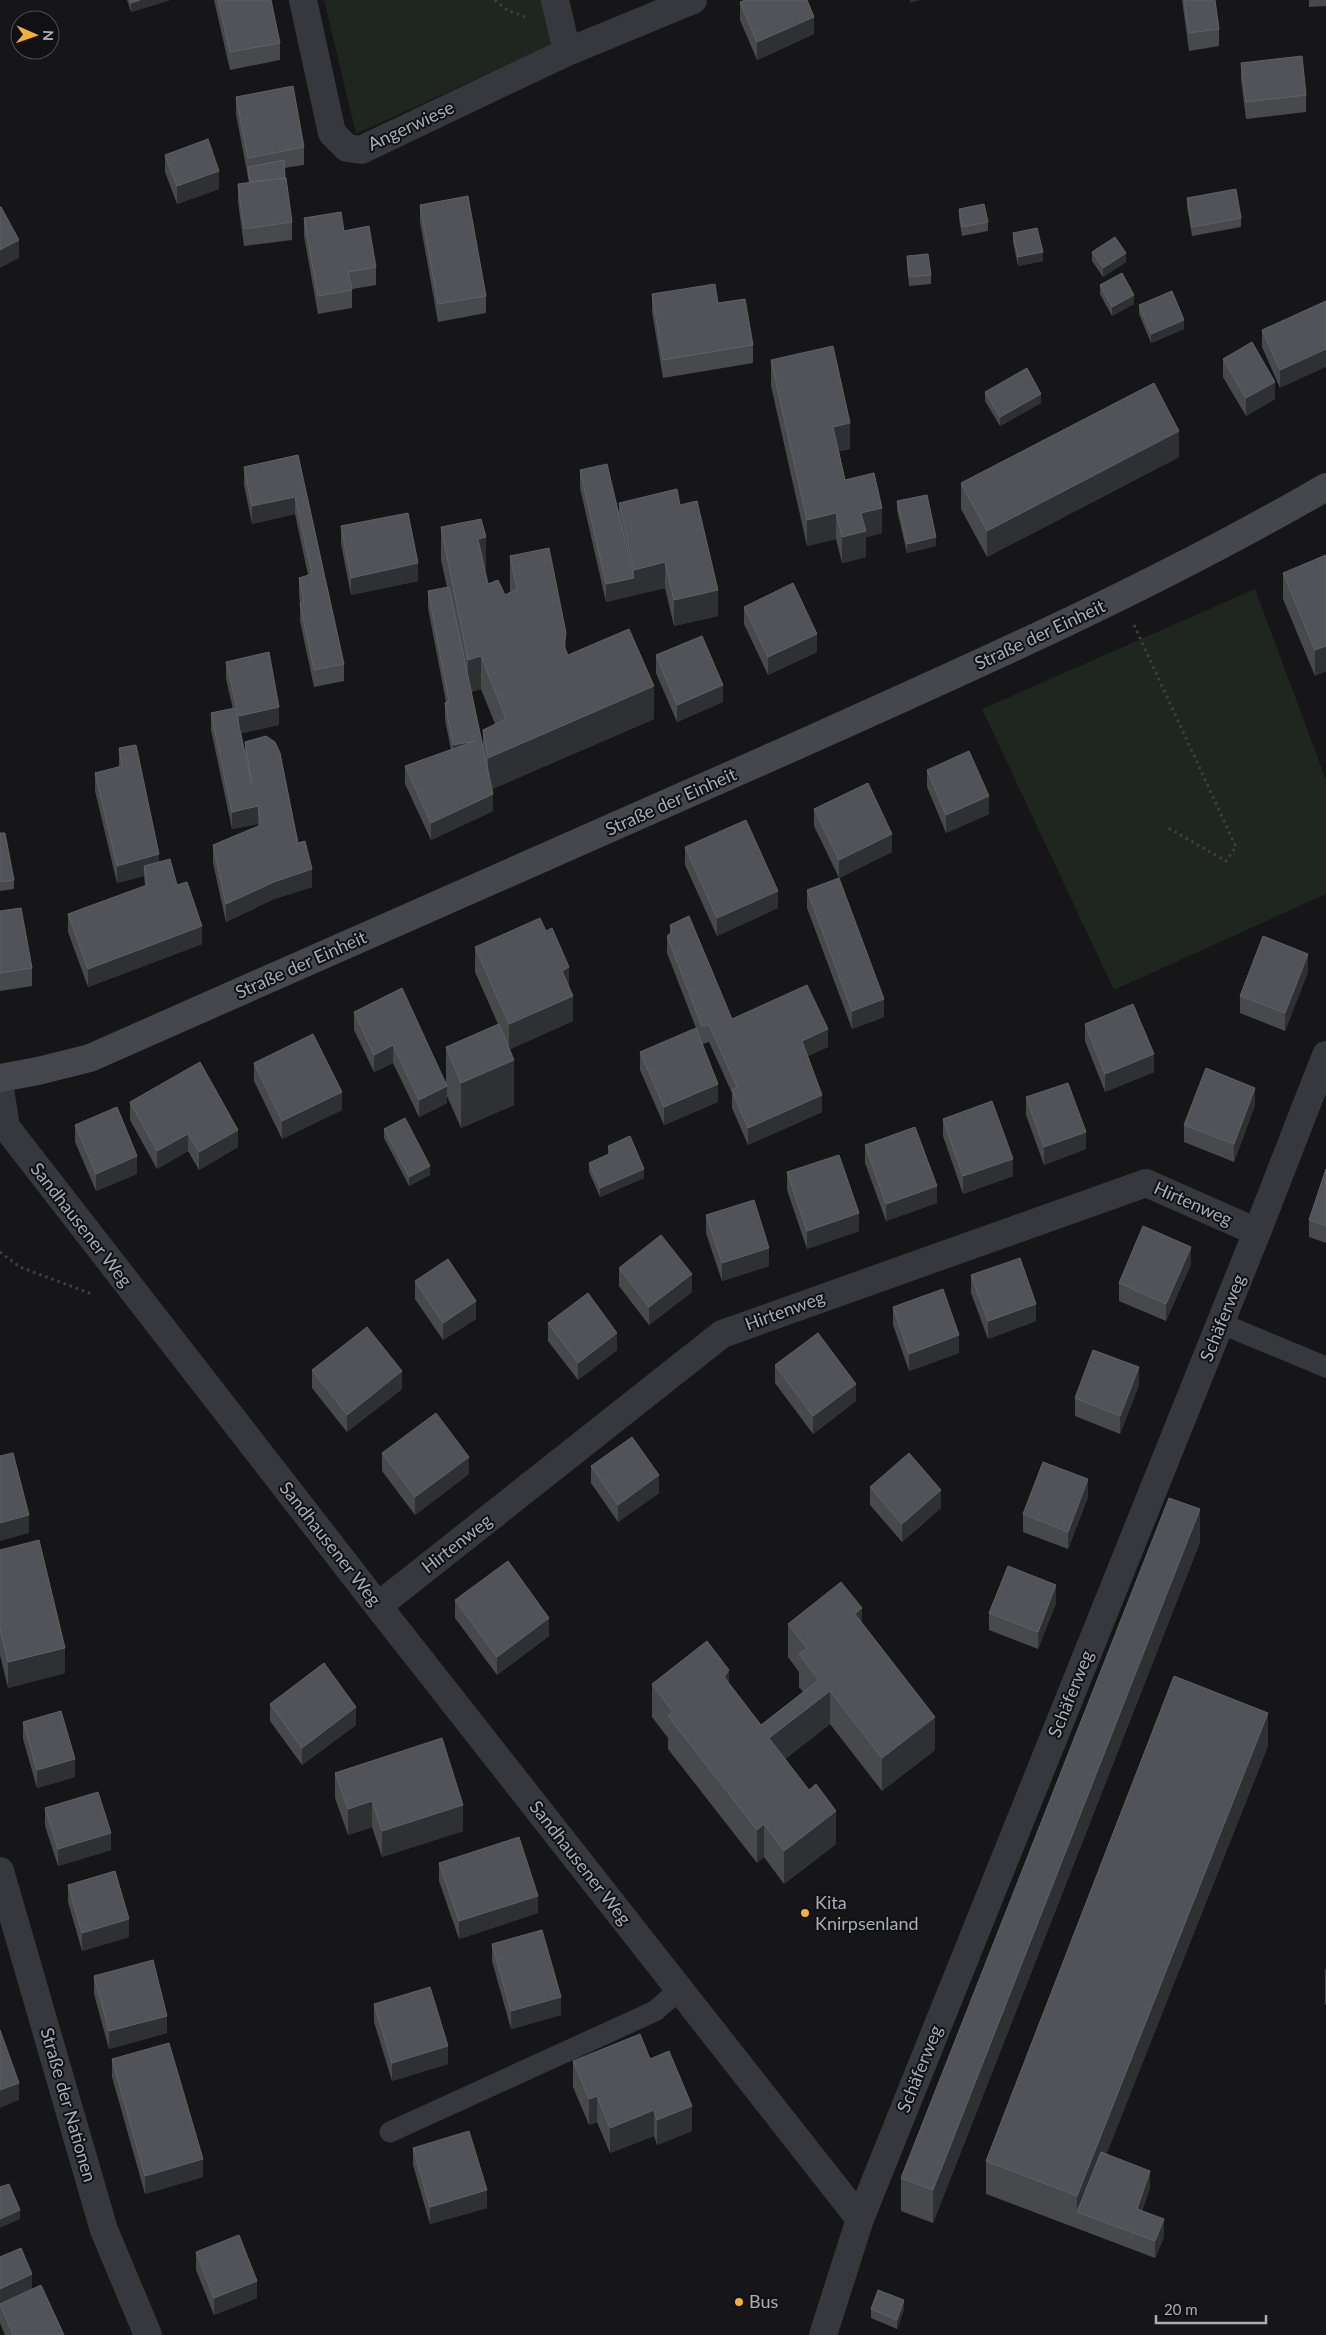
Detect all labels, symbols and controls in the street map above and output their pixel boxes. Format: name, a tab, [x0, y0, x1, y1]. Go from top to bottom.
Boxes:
north arrow	[10, 10, 60, 60]
text: N	[40, 30, 57, 41]
street label: Angerwiese	[364, 96, 457, 155]
street label: Straße der Einheit	[971, 594, 1109, 674]
street label: Straße der Einheit	[602, 762, 740, 840]
street label: Straße der Einheit	[232, 925, 370, 1003]
street label: Sandhausener Weg	[26, 1158, 137, 1291]
street label: Hirtenweg	[1151, 1176, 1236, 1230]
street label: Schäferweg	[1195, 1271, 1250, 1364]
street label: Hirtenweg	[742, 1285, 828, 1335]
street label: Sandhausener Weg	[275, 1477, 386, 1610]
street label: Hirtenweg	[417, 1509, 496, 1578]
street label: Schäferweg	[1043, 1647, 1098, 1740]
street label: Sandhausener Weg	[525, 1796, 636, 1929]
place label: Kita Knirpsenland	[815, 1891, 919, 1934]
marker: Kita Knirpsenland	[799, 1907, 811, 1919]
street label: Schäferweg	[892, 2022, 947, 2115]
street label: Straße der Nationen	[36, 2025, 101, 2184]
place label: Bus	[749, 2290, 778, 2312]
scale bar	[1156, 2292, 1266, 2324]
marker: Bus	[733, 2296, 745, 2308]
text: 20 m	[1164, 2300, 1198, 2318]

